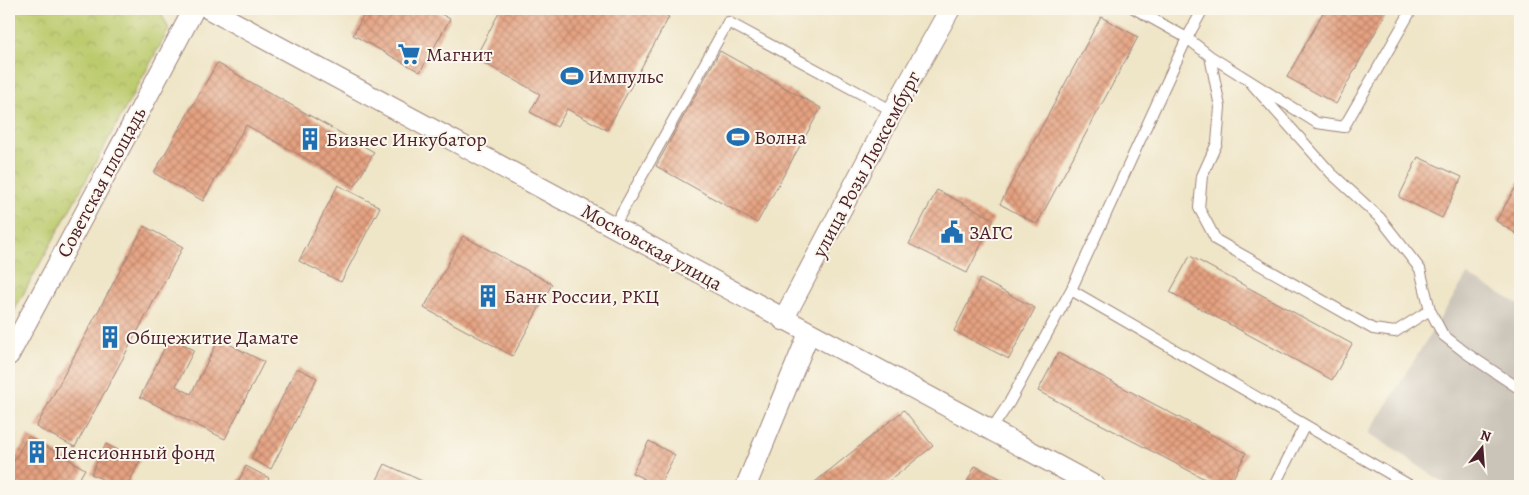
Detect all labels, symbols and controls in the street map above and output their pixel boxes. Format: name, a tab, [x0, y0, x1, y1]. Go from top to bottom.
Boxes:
supermarket icon: Магнит	[396, 41, 422, 67]
place label: Магнит	[426, 41, 493, 68]
sports icon: Импульс	[559, 63, 585, 89]
place label: Импульс	[588, 63, 664, 90]
street label: улица Розы Люксембург	[805, 66, 927, 263]
street label: Советская площадь	[50, 102, 153, 262]
sports icon: Волна	[725, 124, 751, 150]
place label: Волна	[754, 124, 807, 151]
building icon: Бизнес Инкубатор	[297, 126, 323, 152]
place label: Бизнес Инкубатор	[326, 126, 487, 153]
street label: Московская улица	[576, 197, 728, 298]
public building icon: ЗАГС	[939, 219, 965, 245]
place label: ЗАГС	[969, 219, 1013, 246]
building icon: Банк России, РКЦ	[475, 283, 501, 309]
place label: Банк России, РКЦ	[504, 283, 659, 310]
building icon: Общежитие Дамате	[97, 324, 123, 350]
place label: Общежитие Дамате	[126, 324, 299, 351]
north arrow	[1456, 422, 1506, 472]
text: N	[1478, 425, 1493, 447]
building icon: Пенсионный фонд	[24, 439, 50, 465]
place label: Пенсионный фонд	[54, 439, 215, 466]

